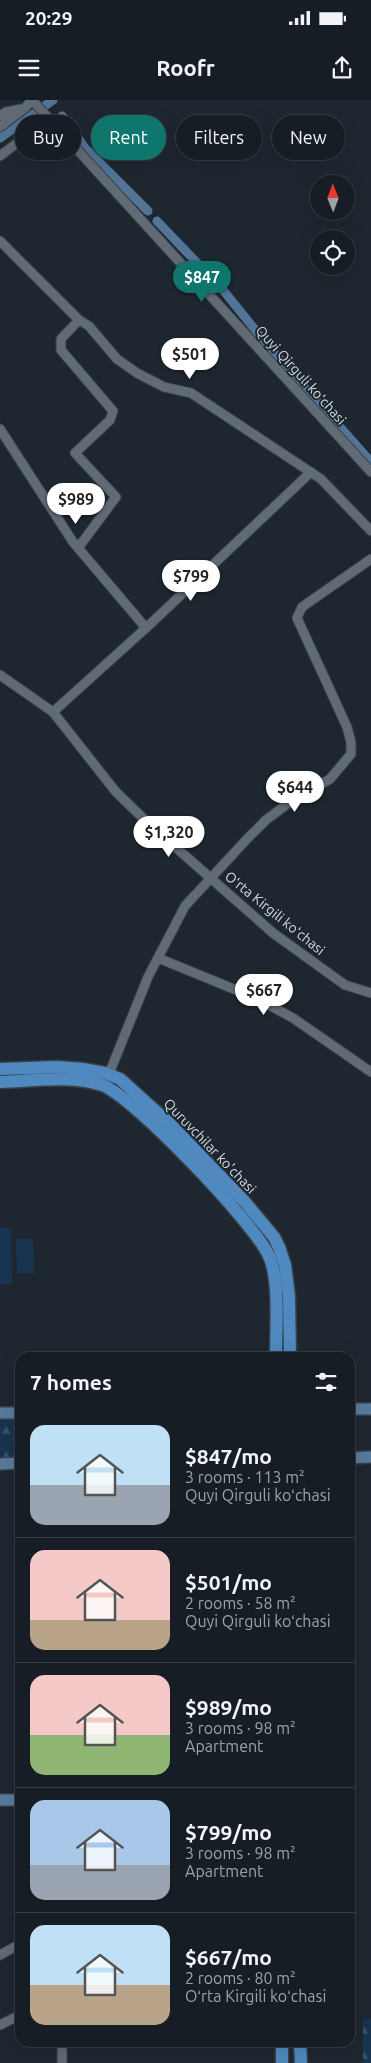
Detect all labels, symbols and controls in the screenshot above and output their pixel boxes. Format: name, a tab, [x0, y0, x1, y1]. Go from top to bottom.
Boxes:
text: 20:29	[25, 7, 73, 29]
icon: menu	[15, 54, 43, 82]
icon: share	[328, 54, 356, 82]
text: Roofr	[156, 55, 215, 80]
chip: Buy	[15, 115, 81, 160]
chip: Rent	[91, 115, 166, 160]
chip: Filters	[176, 115, 262, 160]
chip: New	[272, 115, 345, 160]
north arrow	[310, 175, 355, 220]
map controls	[310, 175, 355, 275]
button: locate	[310, 230, 355, 275]
pin: $847	[172, 260, 232, 303]
text: $847	[184, 268, 220, 286]
street label: Quyi Qirguli koʻchasi	[252, 322, 350, 428]
pin: $501	[160, 338, 220, 380]
text: $501	[172, 345, 208, 363]
pin: $989	[46, 482, 106, 525]
text: $989	[58, 490, 94, 508]
pin: $799	[161, 560, 221, 602]
text: $799	[173, 567, 209, 585]
pin: $644	[265, 770, 325, 813]
text: $644	[277, 778, 313, 796]
pin: $1,320	[128, 816, 210, 858]
text: $1,320	[144, 823, 194, 841]
street label: Oʻrta Kirgili koʻchasi	[222, 868, 328, 958]
pin: $667	[234, 974, 294, 1016]
text: $667	[246, 981, 282, 999]
street label: Quruvchilar ko'chasi	[161, 1095, 259, 1197]
icon: filters	[312, 1368, 340, 1396]
text: 7 homes	[30, 1370, 112, 1394]
text: $847/mo	[185, 1444, 272, 1468]
icon: home	[70, 1445, 130, 1505]
text: 3 rooms · 113 m²	[185, 1468, 305, 1486]
text: Quyi Qirguli koʻchasi	[185, 1486, 331, 1504]
icon: home	[70, 1570, 130, 1630]
text: $501/mo	[185, 1570, 272, 1594]
text: 2 rooms · 58 m²	[185, 1594, 296, 1612]
text: Quyi Qirguli koʻchasi	[185, 1612, 331, 1630]
icon: home	[70, 1695, 130, 1755]
text: $989/mo	[185, 1695, 272, 1719]
text: 3 rooms · 98 m²	[185, 1719, 296, 1737]
text: Apartment	[185, 1737, 263, 1755]
icon: home	[70, 1820, 130, 1880]
text: $799/mo	[185, 1820, 272, 1844]
text: 3 rooms · 98 m²	[185, 1844, 296, 1862]
text: Apartment	[185, 1862, 263, 1880]
icon: home	[70, 1945, 130, 2005]
text: $667/mo	[185, 1945, 272, 1969]
text: 2 rooms · 80 m²	[185, 1969, 296, 1987]
text: Oʻrta Kirgili koʻchasi	[185, 1987, 326, 2005]

